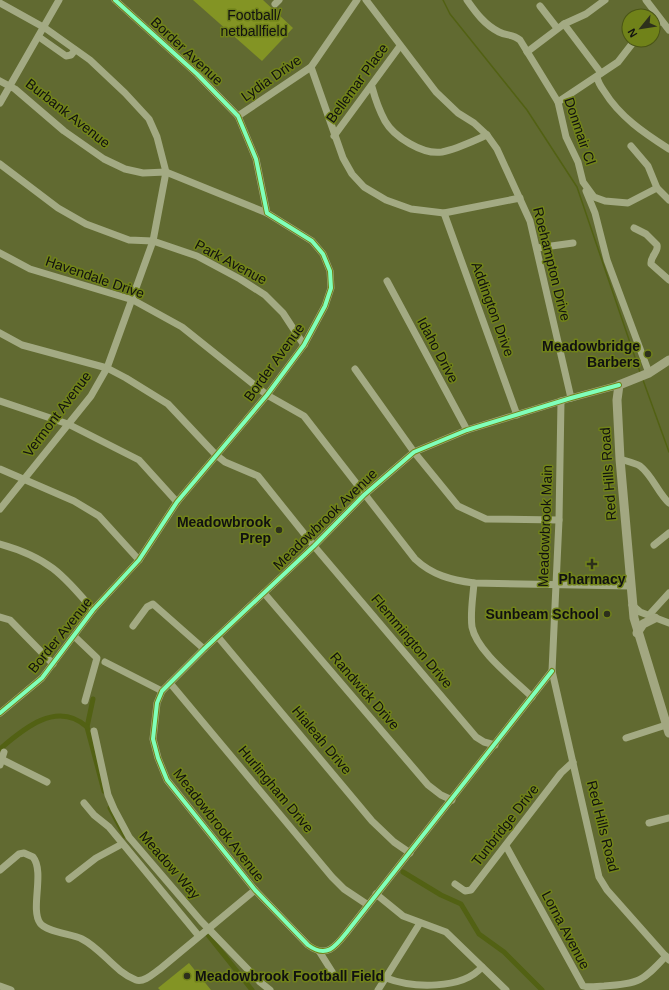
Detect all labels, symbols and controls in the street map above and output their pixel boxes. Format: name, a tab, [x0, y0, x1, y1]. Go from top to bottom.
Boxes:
park label: Football/ netballfield	[221, 7, 287, 39]
north arrow	[621, 8, 661, 48]
street label: Border Avenue	[148, 14, 226, 88]
text: N	[625, 27, 640, 39]
street label: Bellemar Place	[323, 40, 391, 126]
street label: Lydia Drive	[238, 51, 304, 104]
street label: Burbank Avenue	[23, 75, 113, 151]
street label: Donmair Cl	[561, 95, 599, 167]
street label: Roehampton Drive	[530, 205, 574, 323]
street label: Park Avenue	[192, 236, 270, 288]
street label: Havendale Drive	[43, 253, 147, 301]
street label: Addington Drive	[468, 259, 518, 359]
street label: Idaho Drive	[414, 315, 462, 386]
street label: Border Avenue	[240, 320, 308, 404]
place label: Meadowbridge Barbers	[542, 338, 640, 370]
marker: Meadowbridge Barbers	[643, 349, 653, 359]
street label: Vermont Avenue	[20, 368, 94, 460]
street label: Red Hills Road	[597, 427, 619, 521]
street label: Meadowbrook Avenue	[270, 465, 380, 573]
street label: Meadowbrook Main	[535, 465, 555, 587]
place label: Meadowbrook Prep	[177, 514, 271, 546]
marker: Meadowbrook Prep	[274, 525, 284, 535]
marker: Pharmacy	[587, 559, 597, 569]
place label: Pharmacy	[559, 571, 626, 587]
street label: Flemmington Drive	[368, 591, 456, 691]
street label: Border Avenue	[25, 594, 95, 676]
place label: Sunbeam School	[485, 606, 599, 622]
marker: Sunbeam School	[602, 609, 612, 619]
street label: Randwick Drive	[327, 649, 403, 733]
street label: Hialeah Drive	[289, 703, 355, 777]
street label: Hurlingham Drive	[235, 742, 317, 836]
street label: Meadowbrook Avenue	[170, 766, 268, 885]
street label: Red Hills Road	[584, 779, 622, 873]
street label: Tunbridge Drive	[468, 781, 542, 869]
street label: Meadow Way	[136, 828, 204, 902]
street label: Lorna Avenue	[539, 888, 593, 972]
place label: Meadowbrook Football Field	[195, 968, 384, 984]
marker: Meadowbrook Football Field	[182, 971, 192, 981]

